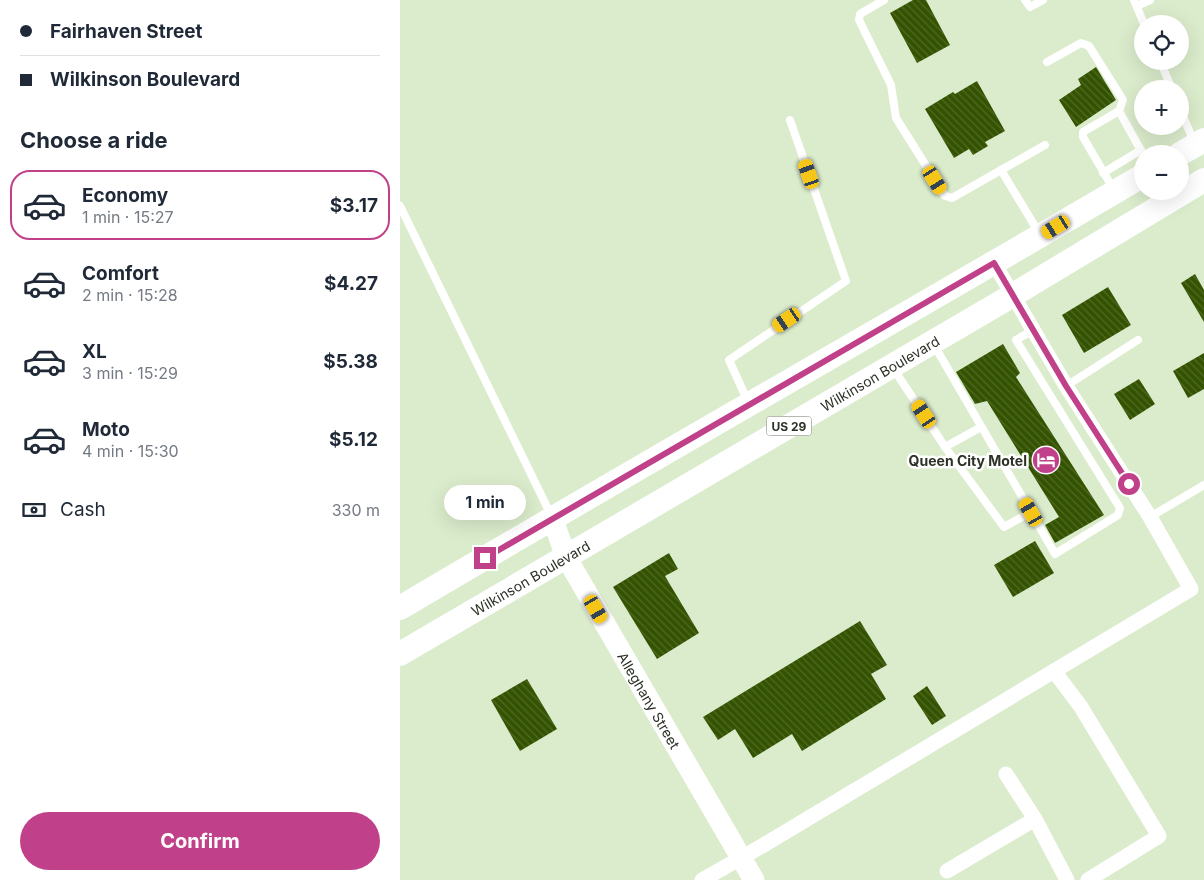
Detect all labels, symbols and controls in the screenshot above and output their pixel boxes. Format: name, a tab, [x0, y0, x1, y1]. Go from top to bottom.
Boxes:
map controls	[1134, 15, 1189, 200]
button: locate	[1134, 15, 1189, 70]
text: Fairhaven Street	[50, 20, 203, 43]
text: Wilkinson Boulevard	[50, 68, 240, 91]
button: +	[1134, 80, 1189, 135]
text: Choose a ride	[20, 127, 168, 153]
button: −	[1134, 145, 1189, 200]
car	[797, 157, 820, 191]
car	[920, 163, 949, 197]
icon: car	[22, 183, 67, 228]
text: Economy	[82, 184, 168, 207]
text: $3.17	[330, 194, 378, 217]
text: 1 min · 15:27	[82, 207, 174, 227]
car	[1039, 213, 1072, 241]
icon: car	[22, 261, 67, 306]
text: Comfort	[82, 262, 159, 285]
text: $4.27	[324, 272, 378, 295]
text: 2 min · 15:28	[82, 285, 178, 305]
car	[770, 305, 803, 335]
street label: Wilkinson Boulevard	[817, 332, 942, 414]
icon: car	[22, 339, 67, 384]
text: XL	[82, 340, 107, 363]
text: $5.38	[323, 350, 378, 373]
text: 3 min · 15:29	[82, 363, 178, 383]
car	[909, 397, 938, 431]
road number: US 29	[766, 416, 812, 436]
icon: car	[22, 417, 67, 462]
text: Moto	[82, 418, 130, 441]
text: $5.12	[329, 428, 378, 451]
text: 4 min · 15:30	[82, 441, 179, 461]
hotel icon: Queen City Motel	[1031, 445, 1061, 475]
place label: Queen City Motel	[909, 452, 1027, 469]
route start	[1118, 473, 1140, 495]
callout: 1 min	[444, 486, 526, 520]
text: 1 min	[465, 492, 505, 512]
car	[1017, 495, 1044, 529]
icon: cash	[20, 496, 48, 524]
text: Cash	[60, 498, 106, 521]
text: 330 m	[332, 500, 380, 520]
street label: Wilkinson Boulevard	[468, 536, 593, 619]
route end	[474, 547, 496, 569]
car	[582, 592, 609, 626]
street label: Alleghany Street	[615, 649, 684, 752]
button: Confirm	[20, 812, 380, 870]

